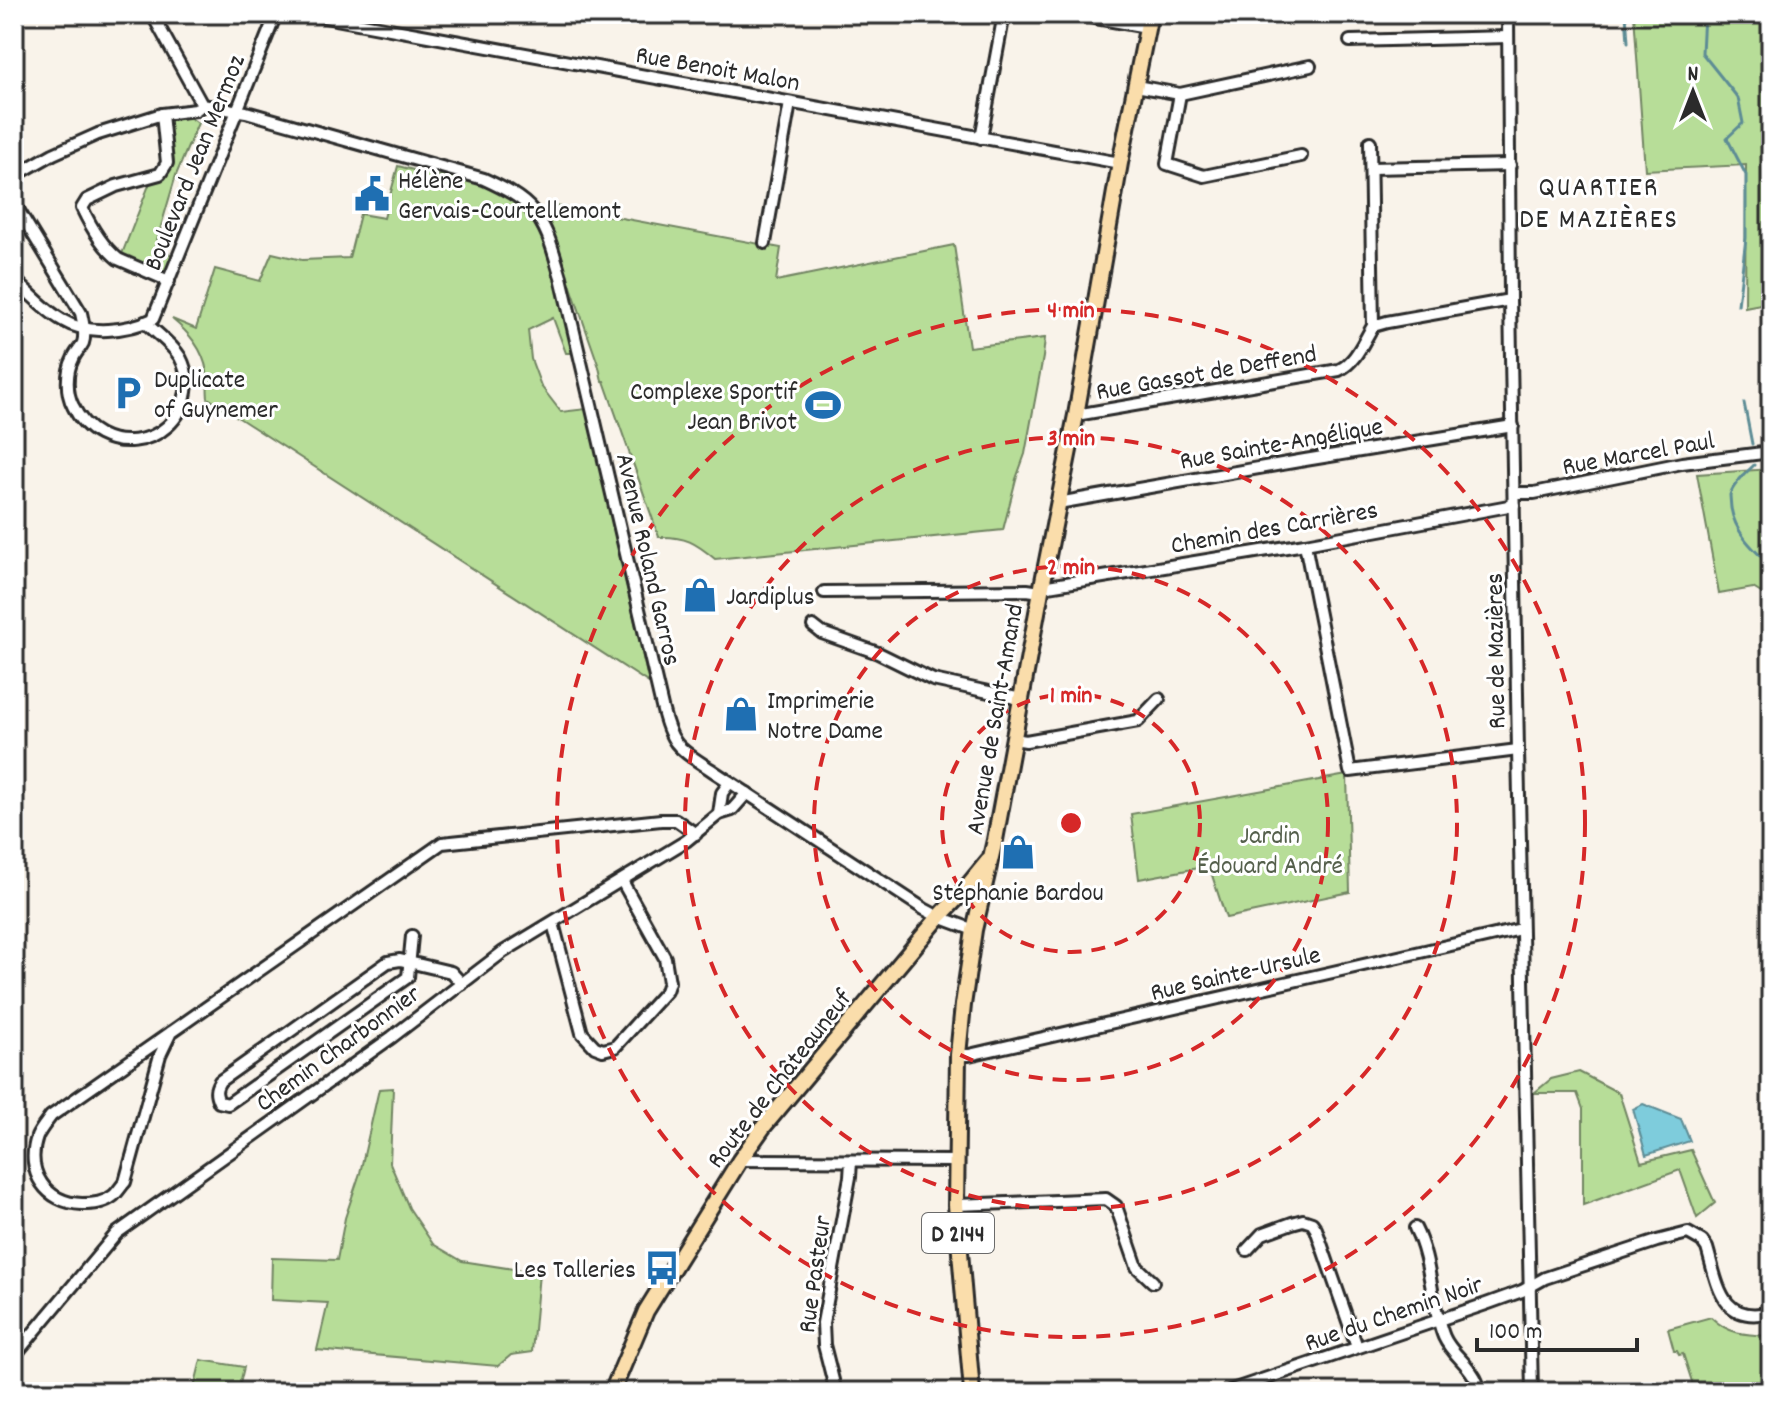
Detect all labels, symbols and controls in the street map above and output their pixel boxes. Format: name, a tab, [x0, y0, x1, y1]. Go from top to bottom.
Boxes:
street label: Rue Benoit Malon	[632, 38, 802, 103]
street label: Boulevard Jean Mermoz	[136, 50, 257, 277]
north arrow	[1653, 52, 1733, 132]
text: N	[1688, 60, 1699, 91]
place label: Hélène Gervais-Courtellemont	[398, 164, 621, 231]
district label: QUARTIER DE MAZIÈRES	[1519, 170, 1679, 242]
public building icon: Hélène Gervais-Courtellemont	[353, 175, 391, 213]
text: 4 min	[1047, 295, 1095, 329]
street label: Rue Gassot de Deffend	[1093, 337, 1320, 412]
place label: Duplicate of Guynemer	[154, 363, 278, 430]
parking icon: Duplicate of Guynemer	[109, 374, 147, 412]
place label: Complexe Sportif Jean Brivot	[630, 375, 798, 442]
sports icon: Complexe Sportif Jean Brivot	[804, 386, 842, 424]
street label: Rue Sainte-Angélique	[1177, 409, 1386, 482]
text: 3 min	[1047, 423, 1095, 457]
street label: Rue Marcel Paul	[1560, 424, 1718, 487]
street label: Avenue Roland Garros	[604, 450, 689, 670]
street label: Chemin des Carrières	[1168, 493, 1381, 566]
text: 2 min	[1047, 552, 1095, 586]
street label: Rue de Mazières	[1478, 573, 1517, 729]
shop icon: Jardiplus	[681, 576, 719, 614]
place label: Jardiplus	[726, 580, 815, 617]
street label: Avenue de Saint-Amand	[958, 601, 1035, 838]
text: 1 min	[1050, 680, 1092, 714]
place label: Imprimerie Notre Dame	[767, 684, 883, 751]
shop icon: Imprimerie Notre Dame	[722, 695, 760, 733]
centre of rings	[1057, 809, 1085, 837]
park label: Jardin Édouard André	[1197, 819, 1343, 886]
shop icon: Stéphanie Bardou	[999, 833, 1037, 871]
place label: Stéphanie Bardou	[932, 876, 1104, 913]
street label: Rue Sainte-Ursule	[1147, 938, 1325, 1013]
street label: Chemin Charbonnier	[249, 977, 430, 1122]
street label: Route de Châteauneuf	[699, 982, 863, 1177]
street label: Rue Pasteur	[790, 1213, 843, 1336]
road number: D 2144	[922, 1213, 994, 1253]
bus stop icon: Les Talleries	[643, 1249, 681, 1287]
place label: Les Talleries	[514, 1253, 636, 1290]
street label: Rue du Chemin Noir	[1300, 1267, 1489, 1363]
scale bar	[1477, 1302, 1637, 1352]
text: 100 m	[1489, 1316, 1542, 1350]

